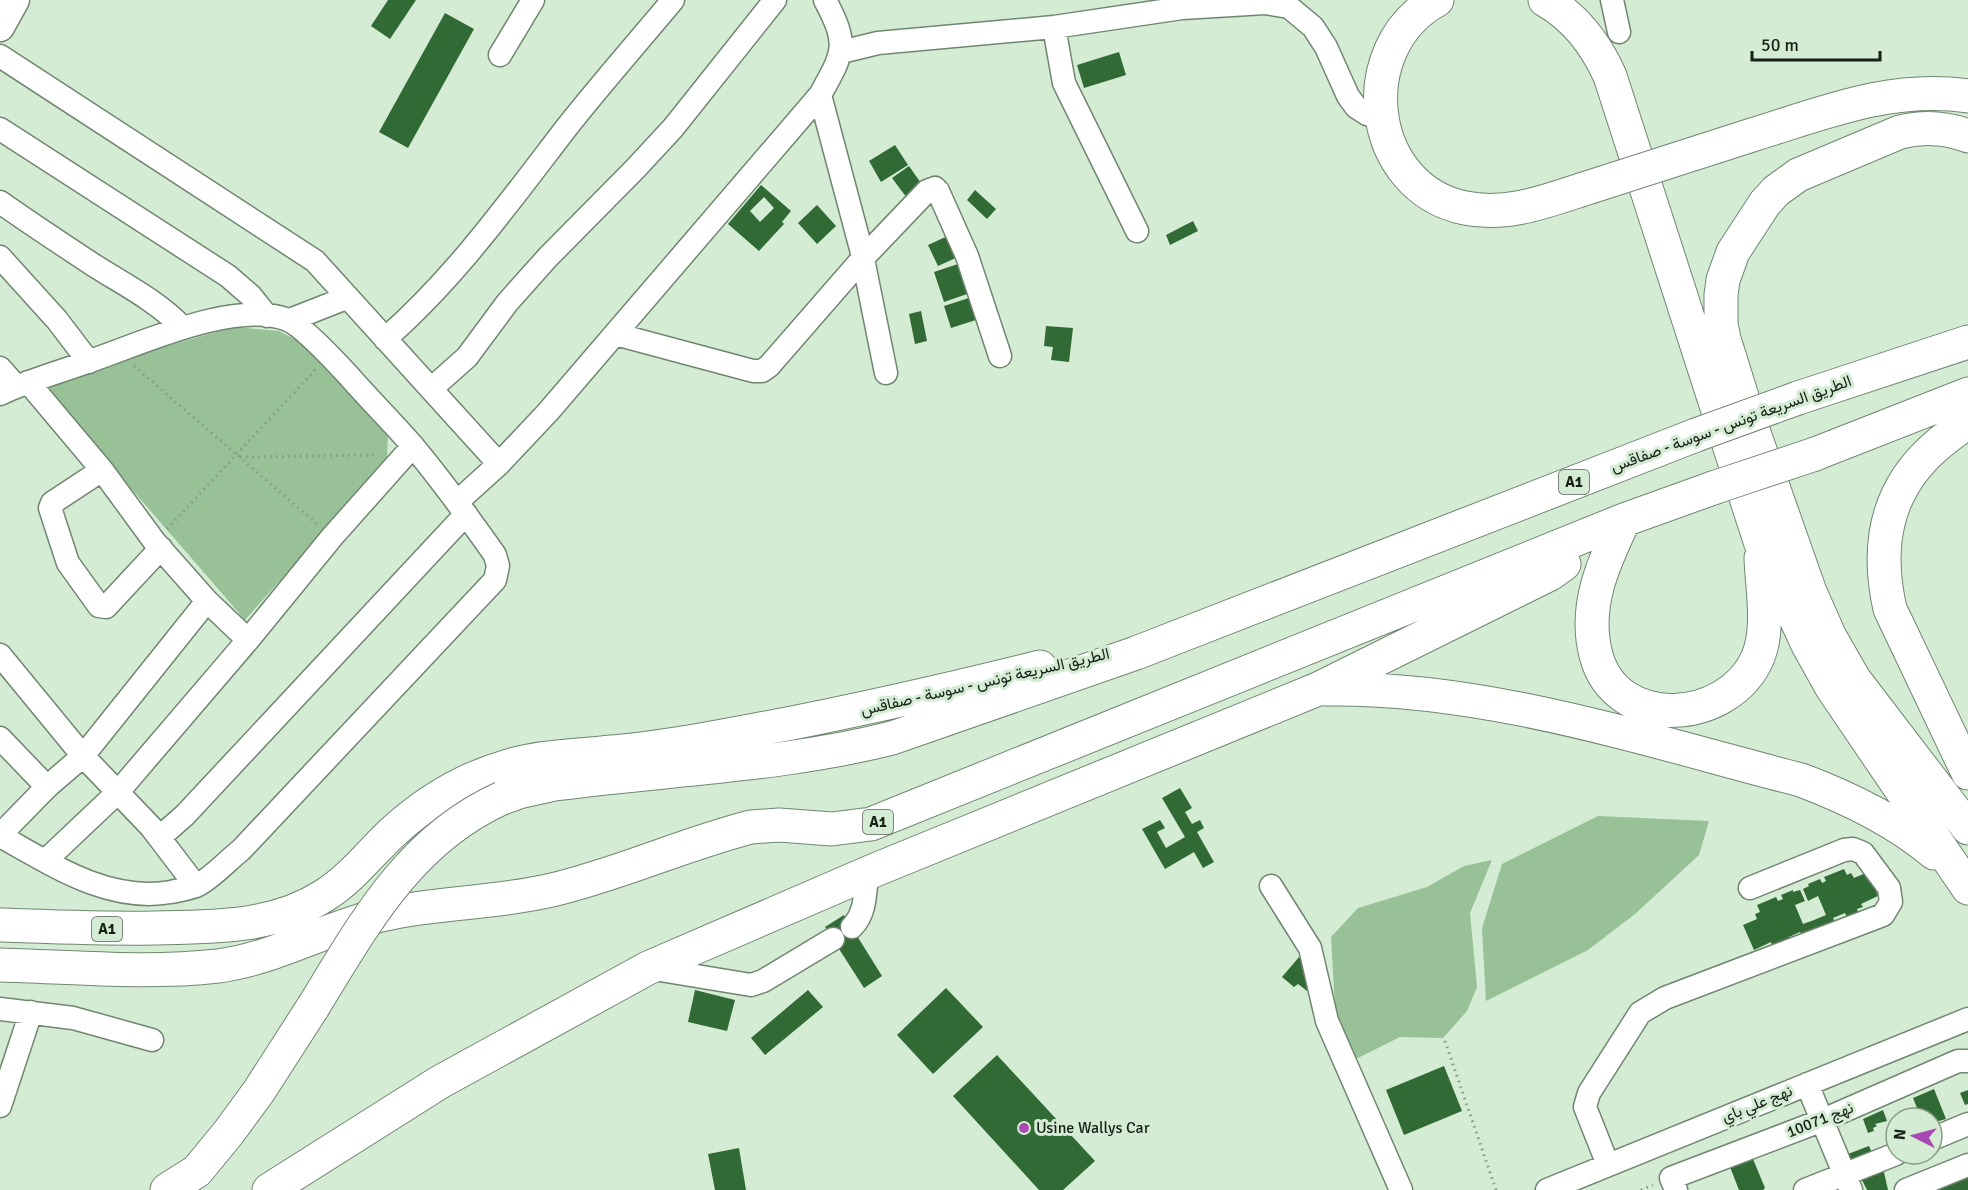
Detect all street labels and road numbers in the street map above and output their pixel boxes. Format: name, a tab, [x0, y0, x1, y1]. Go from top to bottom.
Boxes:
street label: الطريق السريعة تونس - سوسة - صفاقس	[1608, 371, 1854, 477]
road number: A1	[1559, 470, 1589, 494]
street label: الطريق السريعة تونس - سوسة - صفاقس	[858, 644, 1112, 720]
road number: A1	[863, 810, 893, 834]
road number: A1	[92, 917, 122, 941]
street label: نهج علي باي	[1719, 1081, 1796, 1130]
street label: نهج 10071	[1784, 1098, 1857, 1143]

